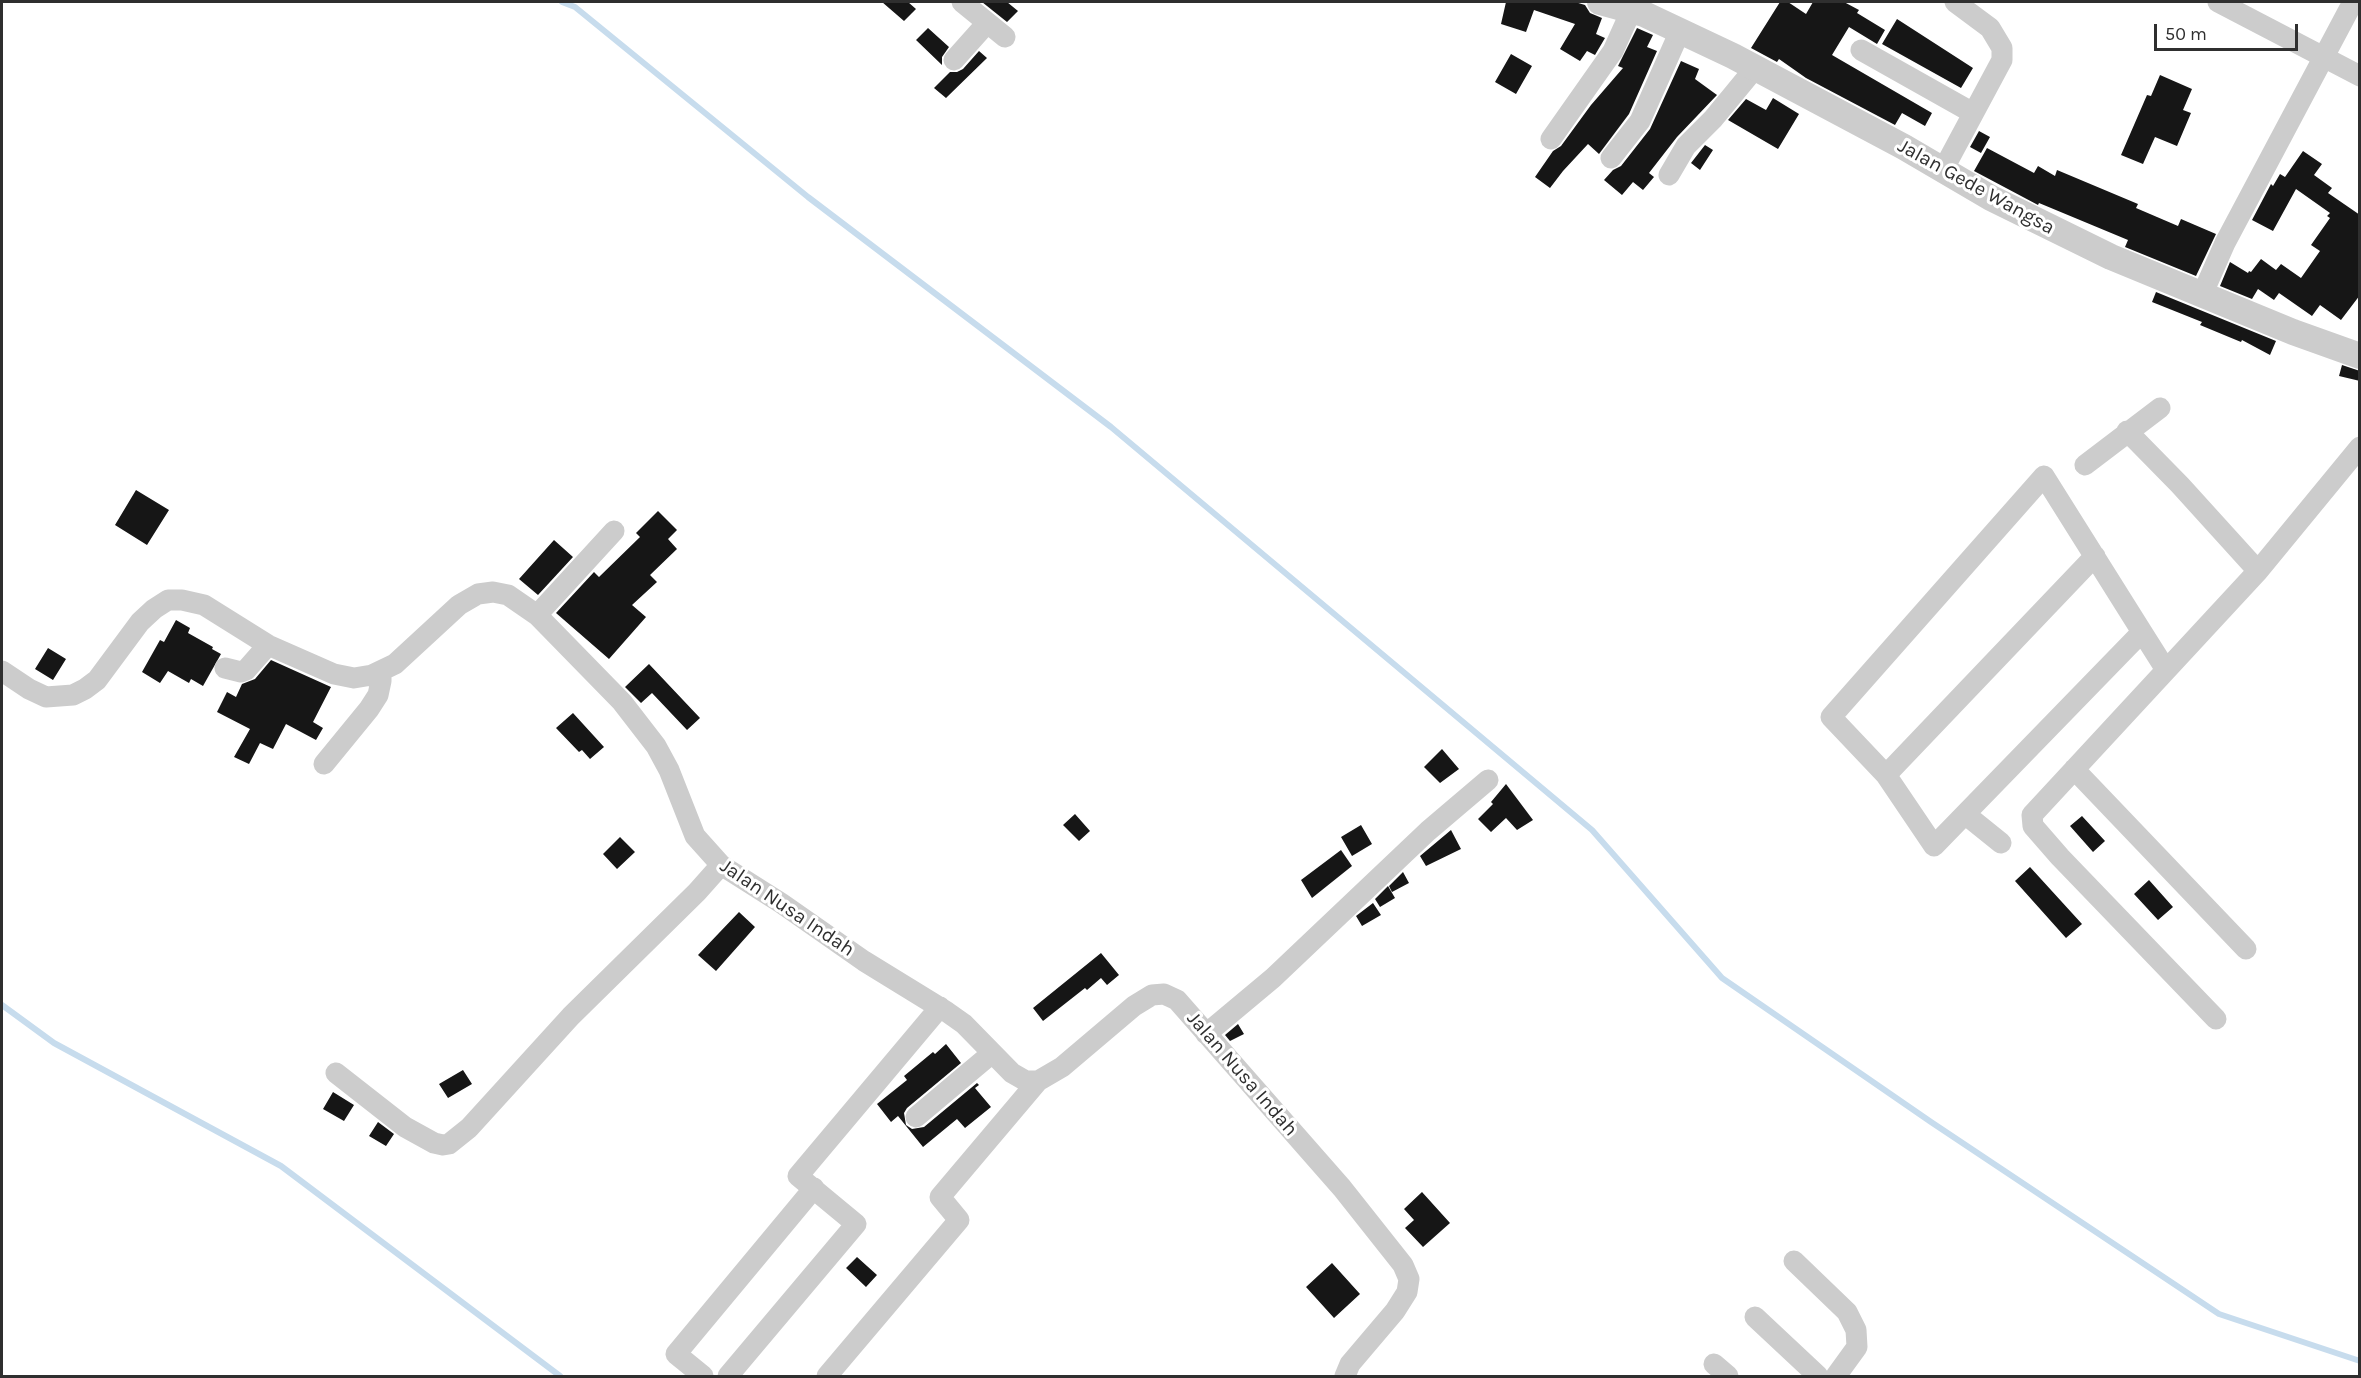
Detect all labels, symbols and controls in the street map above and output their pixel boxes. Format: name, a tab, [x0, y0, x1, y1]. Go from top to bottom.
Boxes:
scale bar	[2157, 12, 2301, 50]
text: 50 m	[2165, 23, 2207, 45]
street label: Jalan Gede Wangsa	[1893, 134, 2059, 240]
street label: Jalan Nusa Indah	[715, 854, 859, 962]
street label: Jalan Nusa Indah	[1181, 1007, 1303, 1141]

